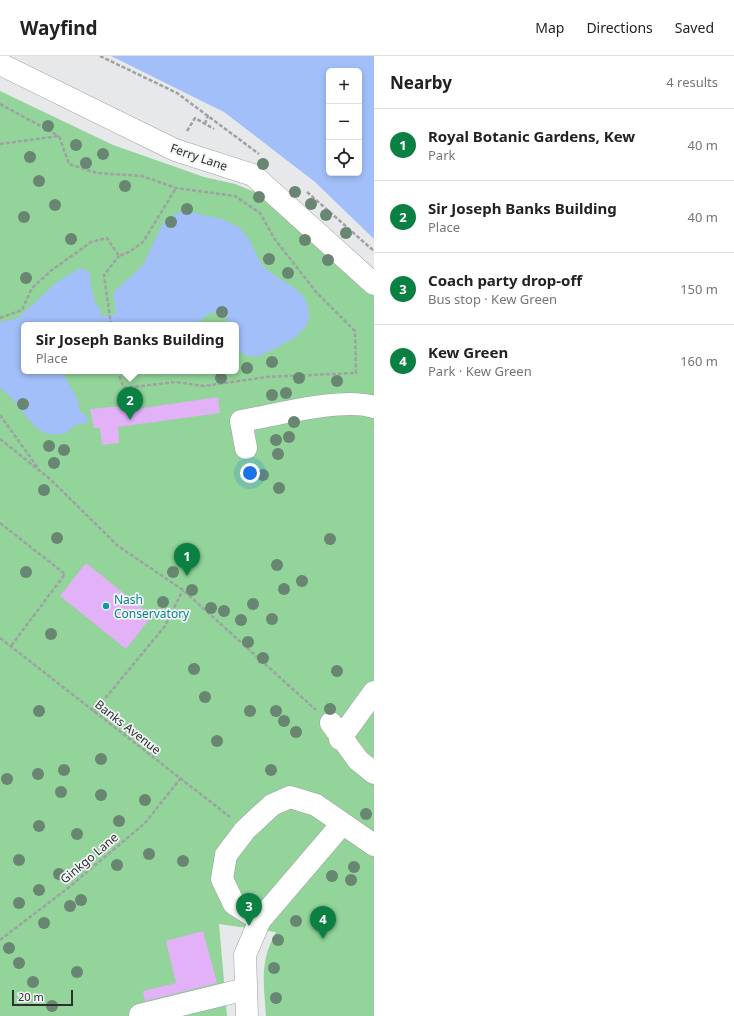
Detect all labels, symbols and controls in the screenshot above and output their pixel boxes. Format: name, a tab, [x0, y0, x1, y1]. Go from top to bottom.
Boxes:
text: Wayfind	[20, 15, 98, 41]
text: Map	[535, 18, 564, 37]
text: Directions	[586, 18, 653, 37]
text: Saved	[675, 18, 714, 37]
map controls	[326, 68, 362, 176]
button: +	[326, 68, 362, 104]
text: Nearby	[390, 71, 452, 94]
text: 4 results	[666, 73, 718, 91]
button: −	[326, 104, 362, 140]
text: Royal Botanic Gardens, Kew	[428, 126, 635, 146]
text: 1	[399, 136, 407, 154]
text: 40 m	[688, 136, 718, 154]
street label: Ferry Lane	[168, 139, 230, 175]
button: locate	[326, 140, 362, 176]
text: Park	[428, 146, 455, 164]
text: Sir Joseph Banks Building	[428, 198, 617, 218]
text: 2	[399, 208, 407, 226]
text: 40 m	[688, 208, 718, 226]
text: Place	[428, 218, 460, 236]
text: Coach party drop-off	[428, 270, 582, 290]
text: 3	[399, 280, 407, 298]
text: 150 m	[680, 280, 718, 298]
text: Bus stop · Kew Green	[428, 290, 557, 308]
popup	[21, 322, 239, 374]
text: Sir Joseph Banks Building	[36, 329, 224, 349]
text: Kew Green	[428, 342, 508, 362]
text: Place	[36, 349, 68, 367]
text: 4	[399, 352, 407, 370]
text: 160 m	[680, 352, 718, 370]
text: Park · Kew Green	[428, 362, 532, 380]
pin: 2	[117, 387, 143, 420]
your location	[240, 463, 260, 483]
pin: 1	[174, 543, 200, 576]
place label: Nash Conservatory	[114, 591, 190, 622]
marker: Nash Conservatory	[101, 601, 111, 611]
street label: Banks Avenue	[91, 696, 165, 758]
street label: Ginkgo Lane	[56, 829, 122, 887]
pin: 3	[236, 893, 262, 926]
pin: 4	[310, 906, 336, 939]
scale bar	[12, 988, 73, 1007]
text: 20 m	[18, 989, 44, 1004]

